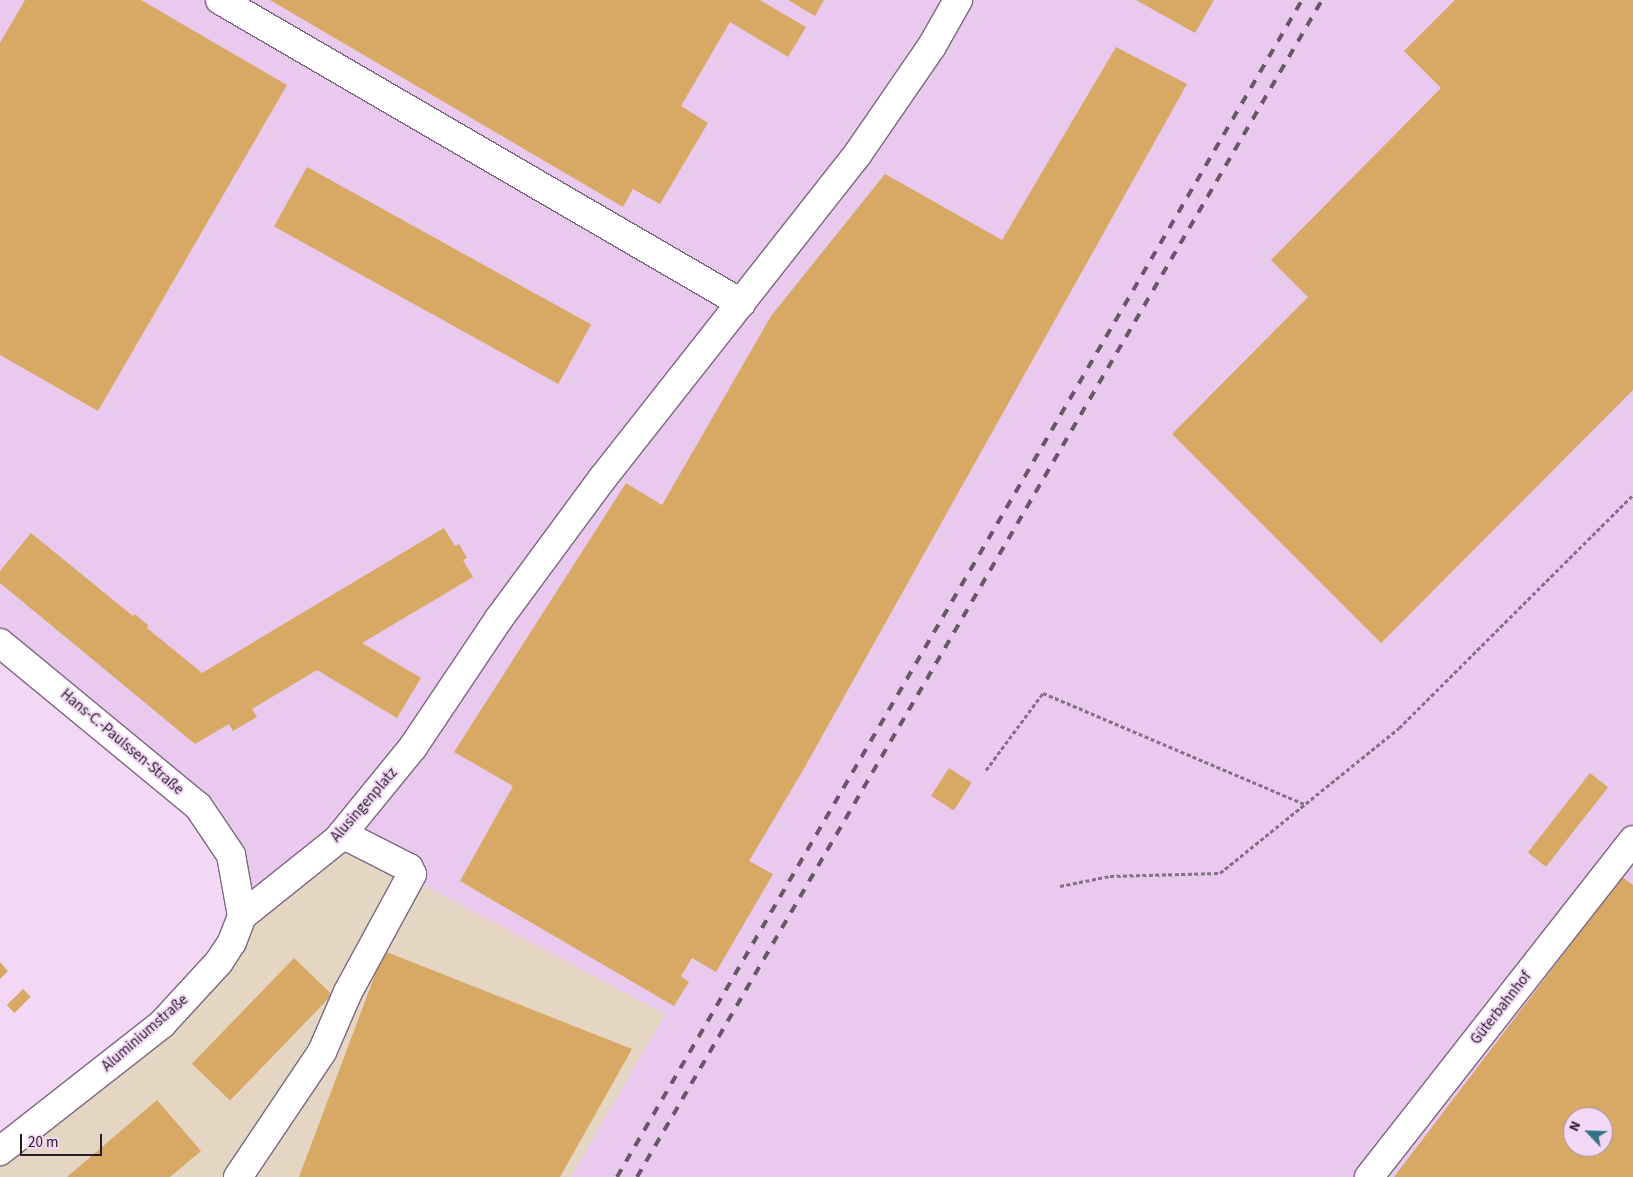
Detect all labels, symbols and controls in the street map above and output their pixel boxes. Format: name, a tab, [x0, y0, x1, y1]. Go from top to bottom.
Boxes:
street label: Hans-C.-Paulssen-Straße	[57, 685, 187, 799]
street label: Alusingenplatz	[327, 764, 401, 846]
street label: Güterbahnhof	[1467, 968, 1535, 1048]
street label: Aluminiumstraße	[98, 991, 192, 1075]
north arrow	[1563, 1107, 1613, 1157]
text: N	[1564, 1118, 1586, 1135]
scale bar	[22, 1124, 105, 1156]
text: 20 m	[28, 1132, 58, 1153]

